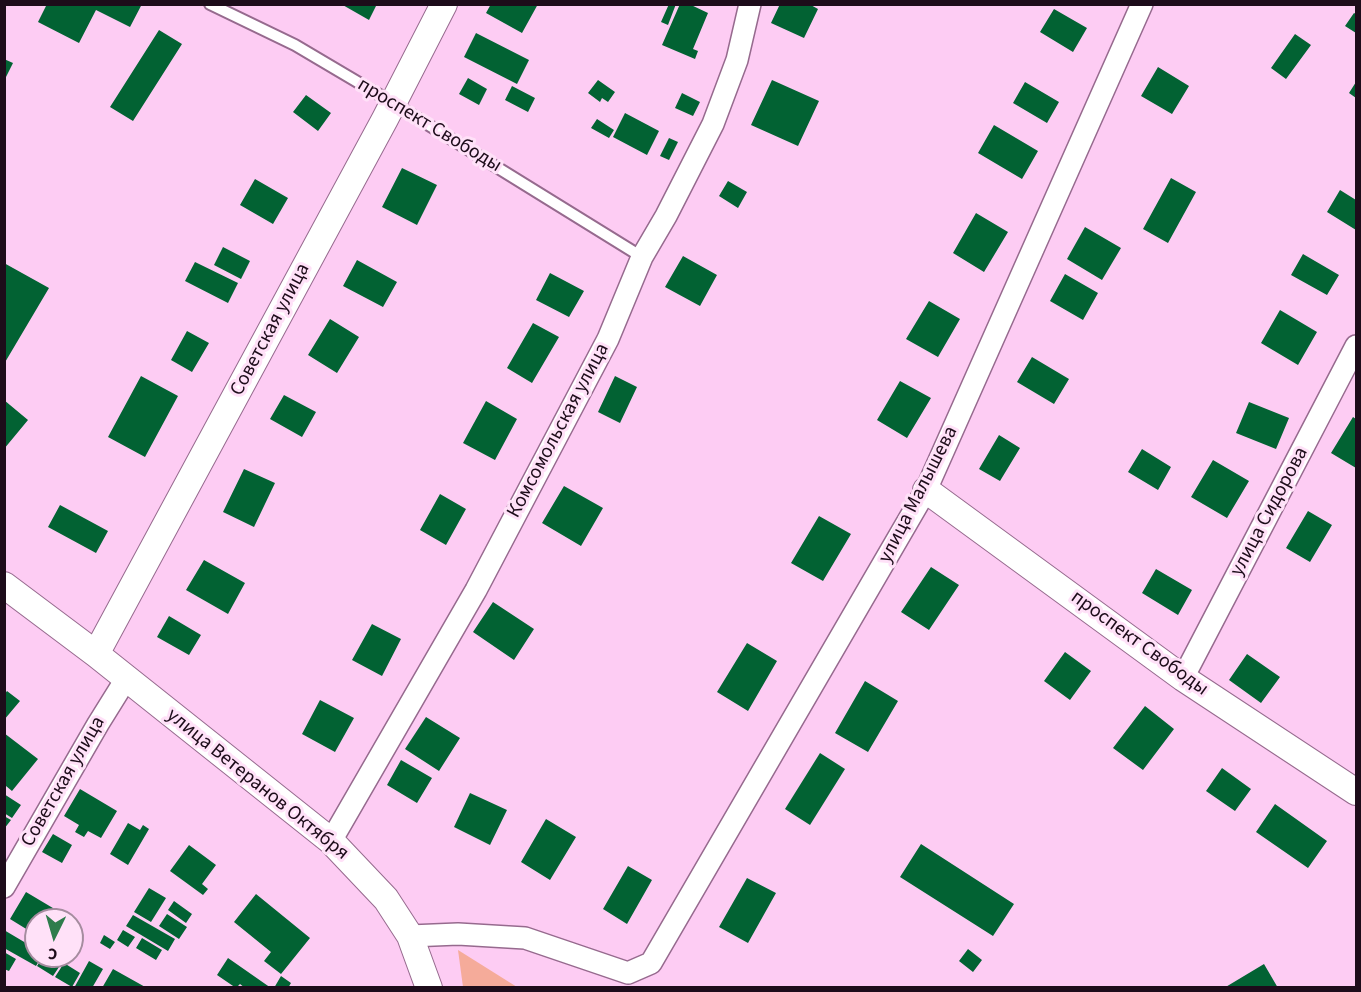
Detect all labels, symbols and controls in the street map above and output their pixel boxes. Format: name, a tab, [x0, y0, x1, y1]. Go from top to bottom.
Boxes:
street label: проспект Свободы	[352, 73, 506, 179]
street label: Советская улица	[226, 260, 316, 400]
street label: Комсомольская улица	[503, 340, 615, 522]
street label: улица Малышева	[874, 423, 964, 567]
street label: улица Сидорова	[1226, 443, 1314, 581]
street label: проспект Свободы	[1066, 586, 1212, 702]
street label: улица Ветеранов Октября	[161, 704, 353, 866]
street label: Советская улица	[17, 712, 111, 852]
north arrow	[24, 908, 84, 968]
text: С	[47, 943, 58, 965]

